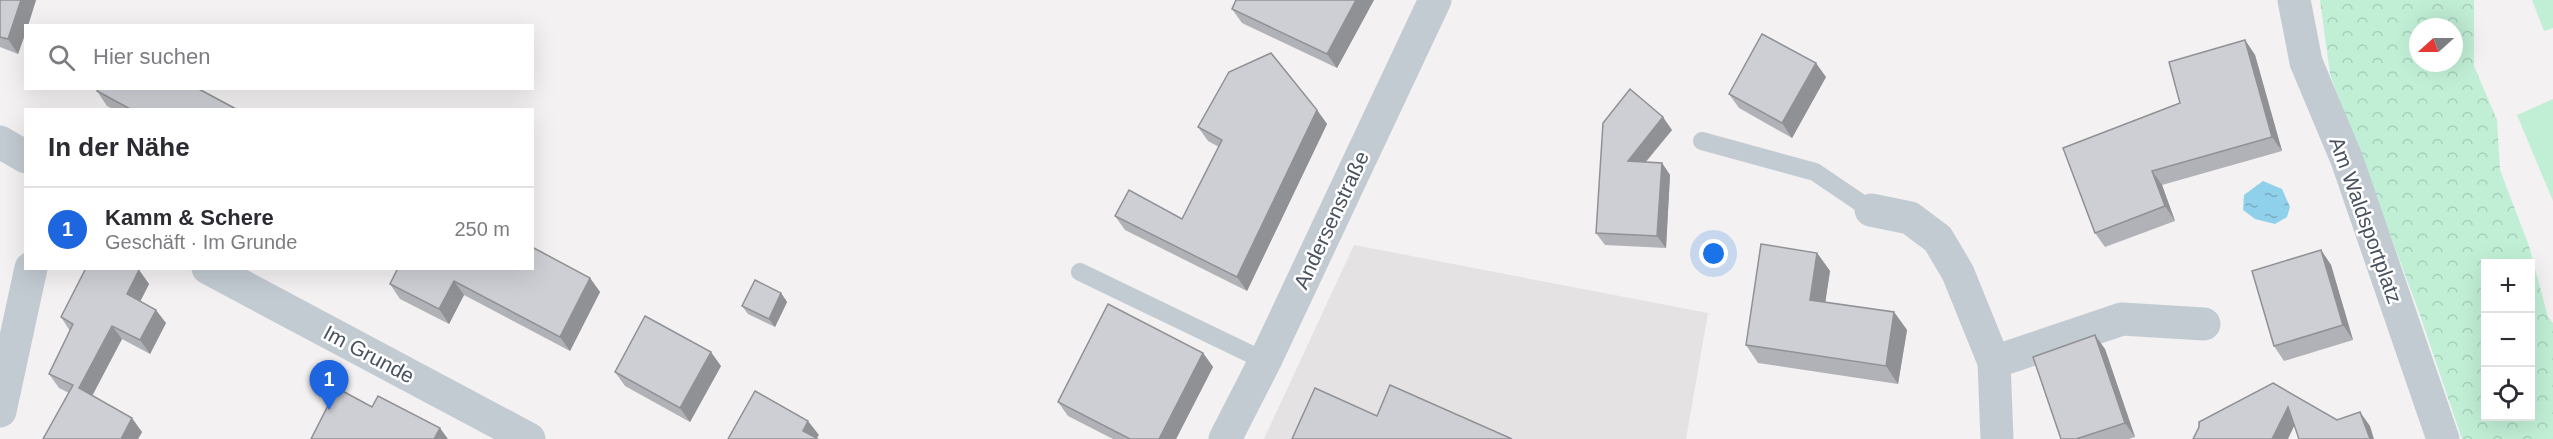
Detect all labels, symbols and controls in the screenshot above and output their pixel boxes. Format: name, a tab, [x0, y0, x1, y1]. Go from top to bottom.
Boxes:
north arrow	[2409, 18, 2463, 72]
search box	[24, 24, 534, 90]
icon: search	[45, 41, 78, 74]
text: Hier suchen	[93, 44, 210, 69]
text: In der Nähe	[48, 132, 190, 162]
street label: Am Waldsportplatz	[2325, 134, 2407, 306]
street label: Andersenstraße	[1289, 147, 1373, 293]
text: Kamm & Schere	[105, 205, 274, 230]
text: 1	[62, 218, 73, 240]
text: 250 m	[454, 218, 510, 240]
text: Geschäft · Im Grunde	[105, 231, 297, 253]
your location	[1699, 239, 1728, 268]
map controls	[2481, 259, 2535, 421]
button: +	[2481, 259, 2535, 313]
button: −	[2481, 313, 2535, 367]
street label: Im Grunde	[320, 321, 418, 387]
pin: 1	[310, 360, 348, 410]
button: locate	[2481, 367, 2535, 421]

